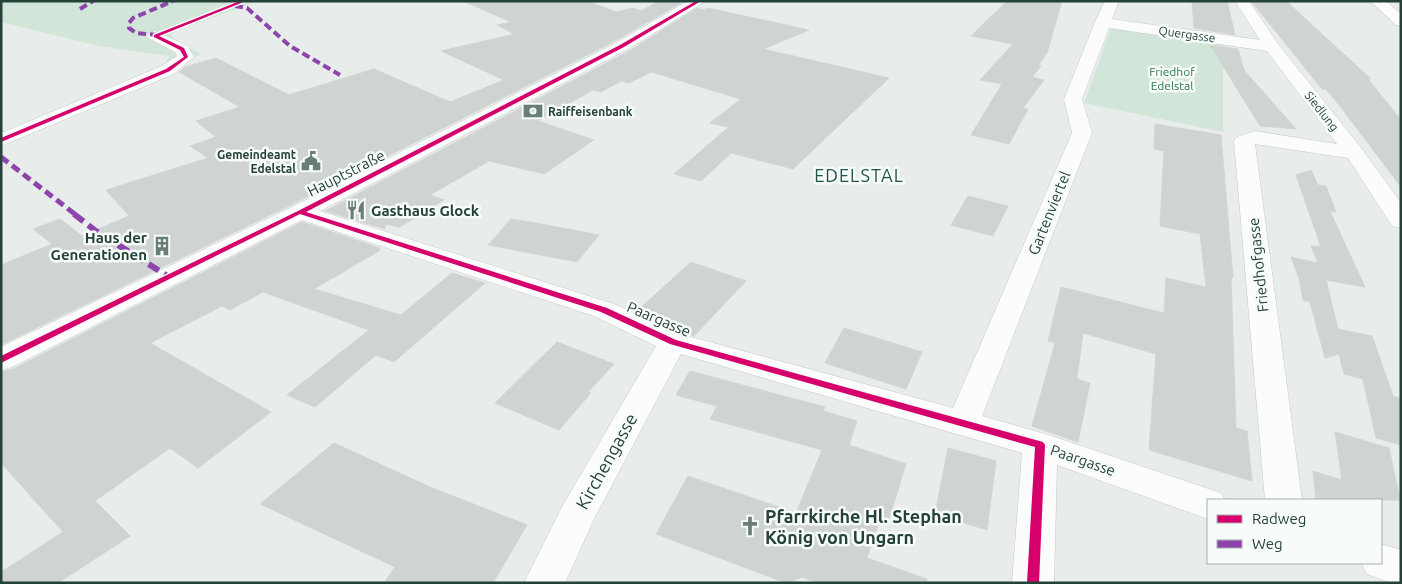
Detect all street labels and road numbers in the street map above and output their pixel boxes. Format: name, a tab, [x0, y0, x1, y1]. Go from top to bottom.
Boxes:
street label: Quergasse	[1158, 24, 1216, 44]
street label: Siedlung	[1303, 89, 1341, 133]
street label: Hauptstraße	[304, 146, 388, 200]
street label: Gartenviertel	[1024, 168, 1074, 257]
street label: Friedhofgasse	[1245, 217, 1271, 313]
street label: Paargasse	[625, 298, 693, 340]
street label: Kirchengasse	[571, 410, 641, 512]
street label: Paargasse	[1048, 441, 1118, 479]

